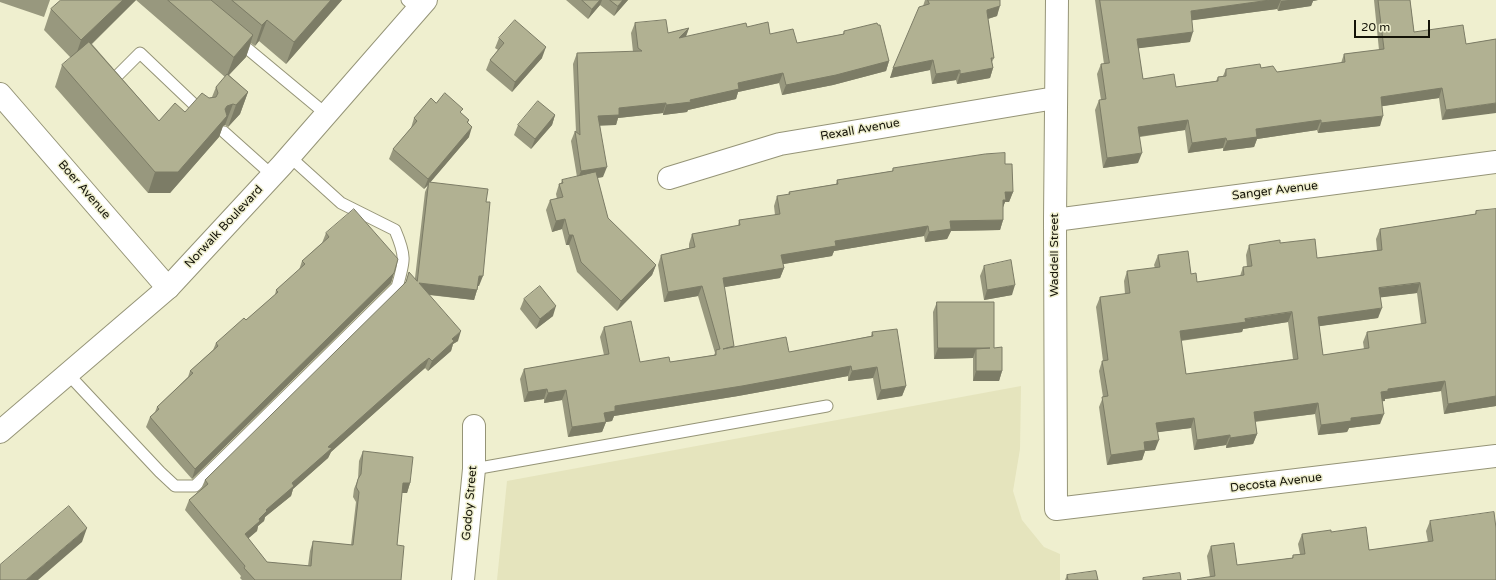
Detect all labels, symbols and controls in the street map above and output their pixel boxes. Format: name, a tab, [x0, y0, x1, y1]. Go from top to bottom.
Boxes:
scale bar	[1356, 12, 1432, 38]
text: 20 m	[1361, 20, 1390, 34]
street label: Rexall Avenue	[819, 116, 901, 144]
street label: Boer Avenue	[55, 158, 113, 222]
street label: Sanger Avenue	[1231, 179, 1319, 203]
street label: Norwalk Boulevard	[182, 183, 266, 271]
street label: Waddell Street	[1048, 213, 1062, 297]
street label: Godoy Street	[460, 465, 480, 541]
street label: Decosta Avenue	[1229, 470, 1323, 496]

